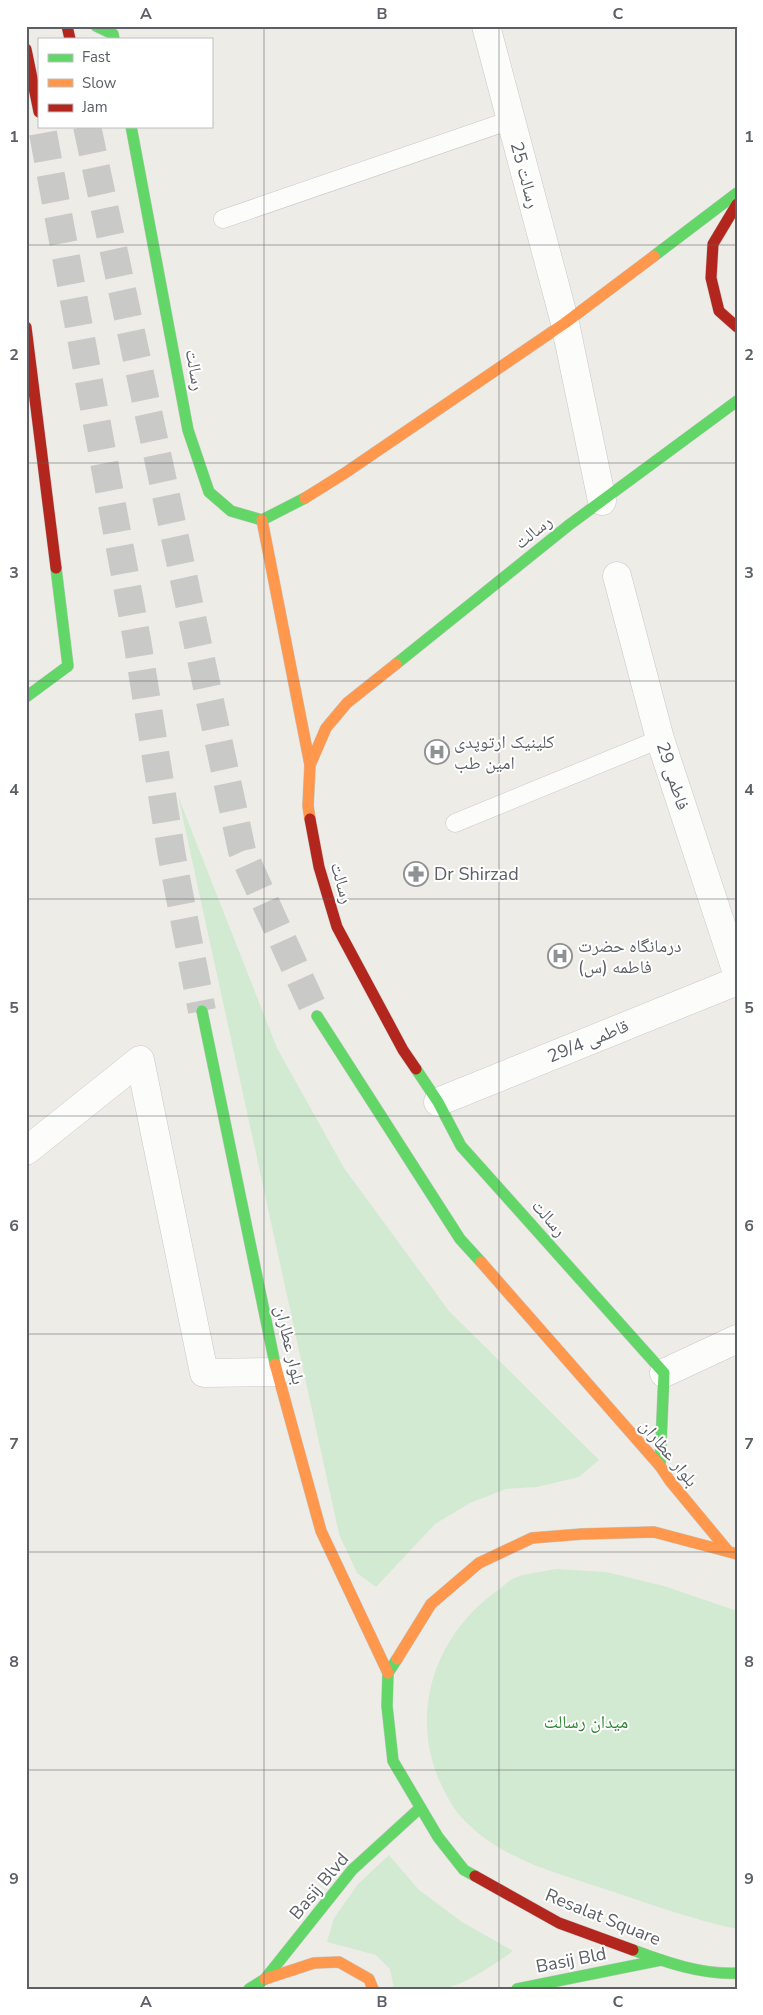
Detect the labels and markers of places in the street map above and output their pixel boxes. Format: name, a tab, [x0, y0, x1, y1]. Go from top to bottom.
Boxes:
place label: کلینیک ارتوپدی امین طب	[454, 730, 555, 775]
hospital icon: کلینیک ارتوپدی امین طب	[424, 739, 450, 765]
pharmacy icon: Dr Shirzad	[403, 861, 429, 887]
place label: Dr Shirzad	[434, 862, 519, 886]
place label: درمانگاه حضرت فاطمه (س)	[578, 934, 682, 979]
hospital icon: درمانگاه حضرت فاطمه (س)	[547, 943, 573, 969]

